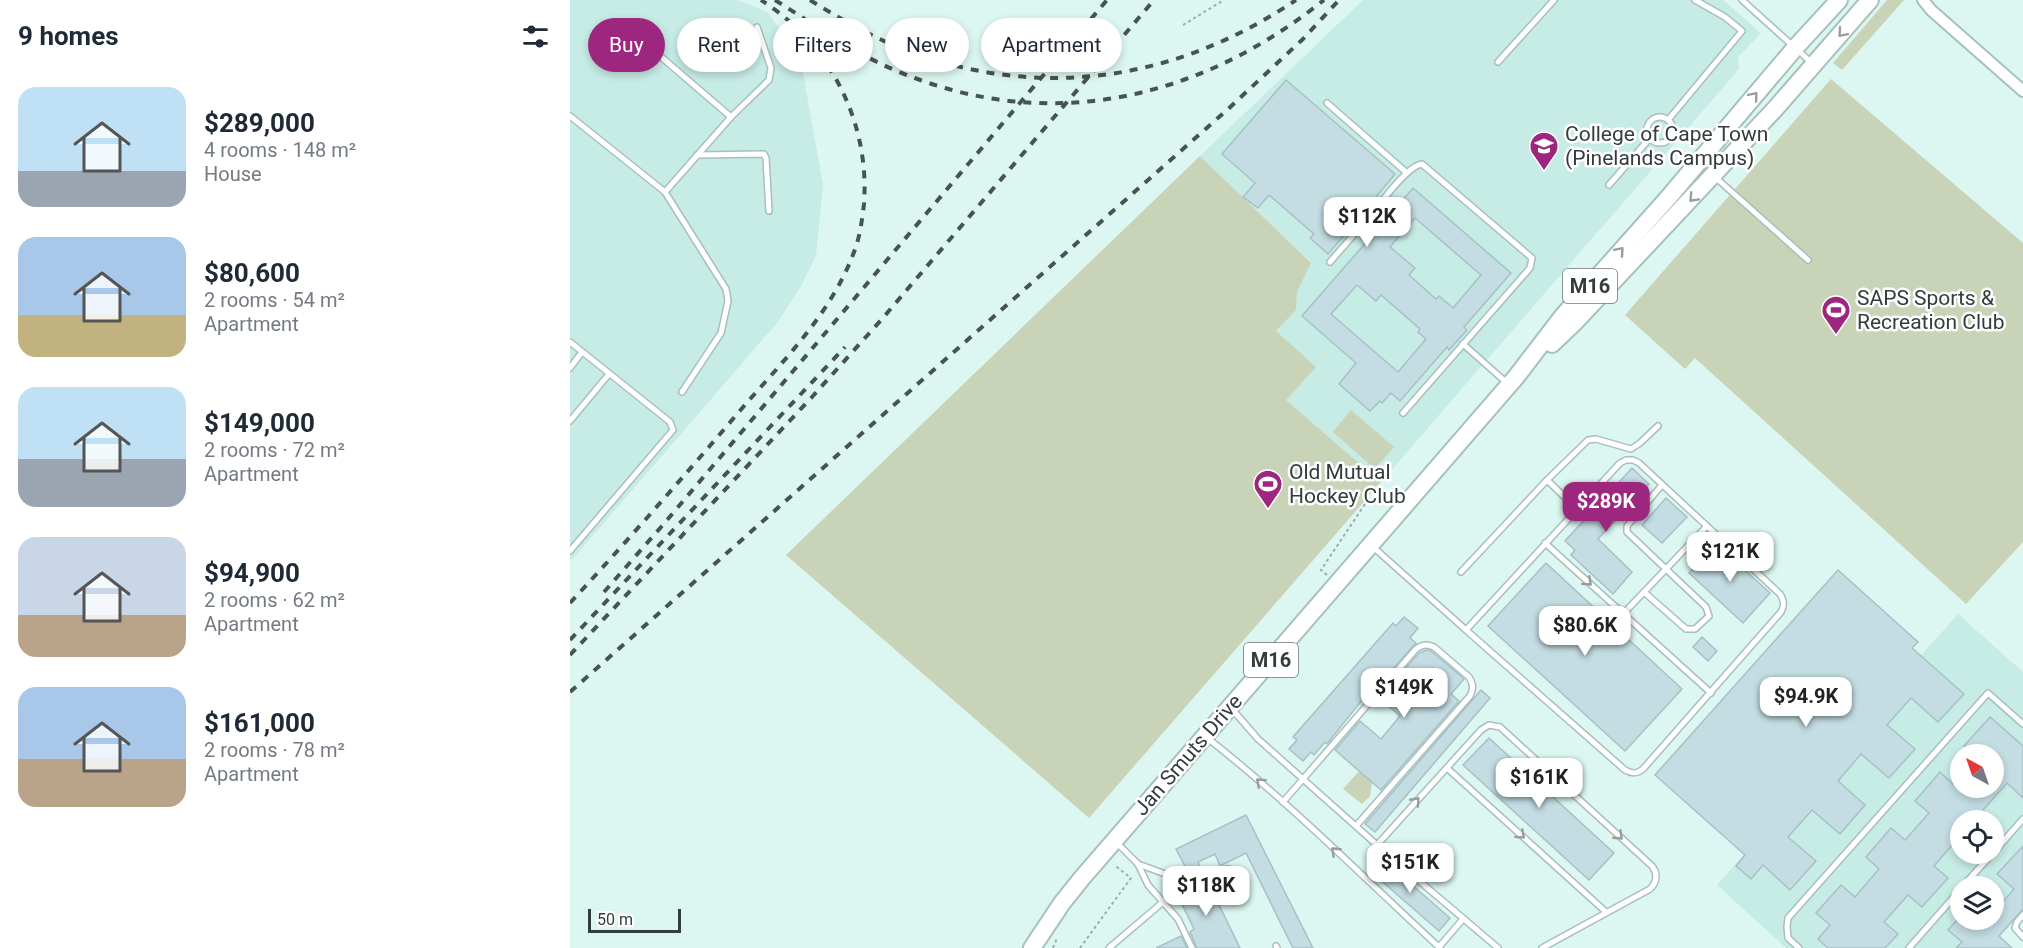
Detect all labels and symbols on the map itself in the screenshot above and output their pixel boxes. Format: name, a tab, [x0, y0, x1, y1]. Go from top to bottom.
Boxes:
one-way arrow	[1838, 26, 1849, 37]
one-way arrow	[1747, 92, 1758, 103]
place label: College of Cape Town (Pinelands Campus)	[1565, 122, 1768, 170]
school or university icon: College of Cape Town (Pinelands Campus)	[1528, 130, 1560, 172]
one-way arrow	[1689, 191, 1700, 202]
pin: $112K	[1325, 197, 1409, 248]
one-way arrow	[1613, 248, 1624, 258]
road number: M16	[1563, 269, 1617, 303]
place label: SAPS Sports & Recreation Club	[1857, 286, 2004, 334]
sports icon: SAPS Sports & Recreation Club	[1820, 294, 1852, 336]
place label: Old Mutual Hockey Club	[1289, 460, 1406, 508]
sports icon: Old Mutual Hockey Club	[1252, 468, 1284, 510]
pin: $289K	[1564, 482, 1648, 533]
pin: $121K	[1688, 532, 1772, 583]
one-way arrow	[1581, 575, 1592, 586]
pin: $80.6K	[1536, 606, 1634, 657]
road number: M16	[1244, 643, 1298, 677]
pin: $149K	[1362, 668, 1446, 719]
pin: $94.9K	[1757, 677, 1855, 728]
street label: Jan Smuts Drive	[1129, 690, 1247, 820]
north arrow	[1950, 744, 2004, 798]
pin: $161K	[1497, 758, 1581, 809]
one-way arrow	[1256, 778, 1267, 789]
one-way arrow	[1409, 798, 1420, 808]
one-way arrow	[1515, 828, 1525, 839]
one-way arrow	[1612, 829, 1623, 840]
pin: $151K	[1368, 843, 1452, 894]
one-way arrow	[1332, 847, 1342, 858]
pin: $118K	[1164, 866, 1248, 917]
scale bar	[588, 906, 681, 934]

